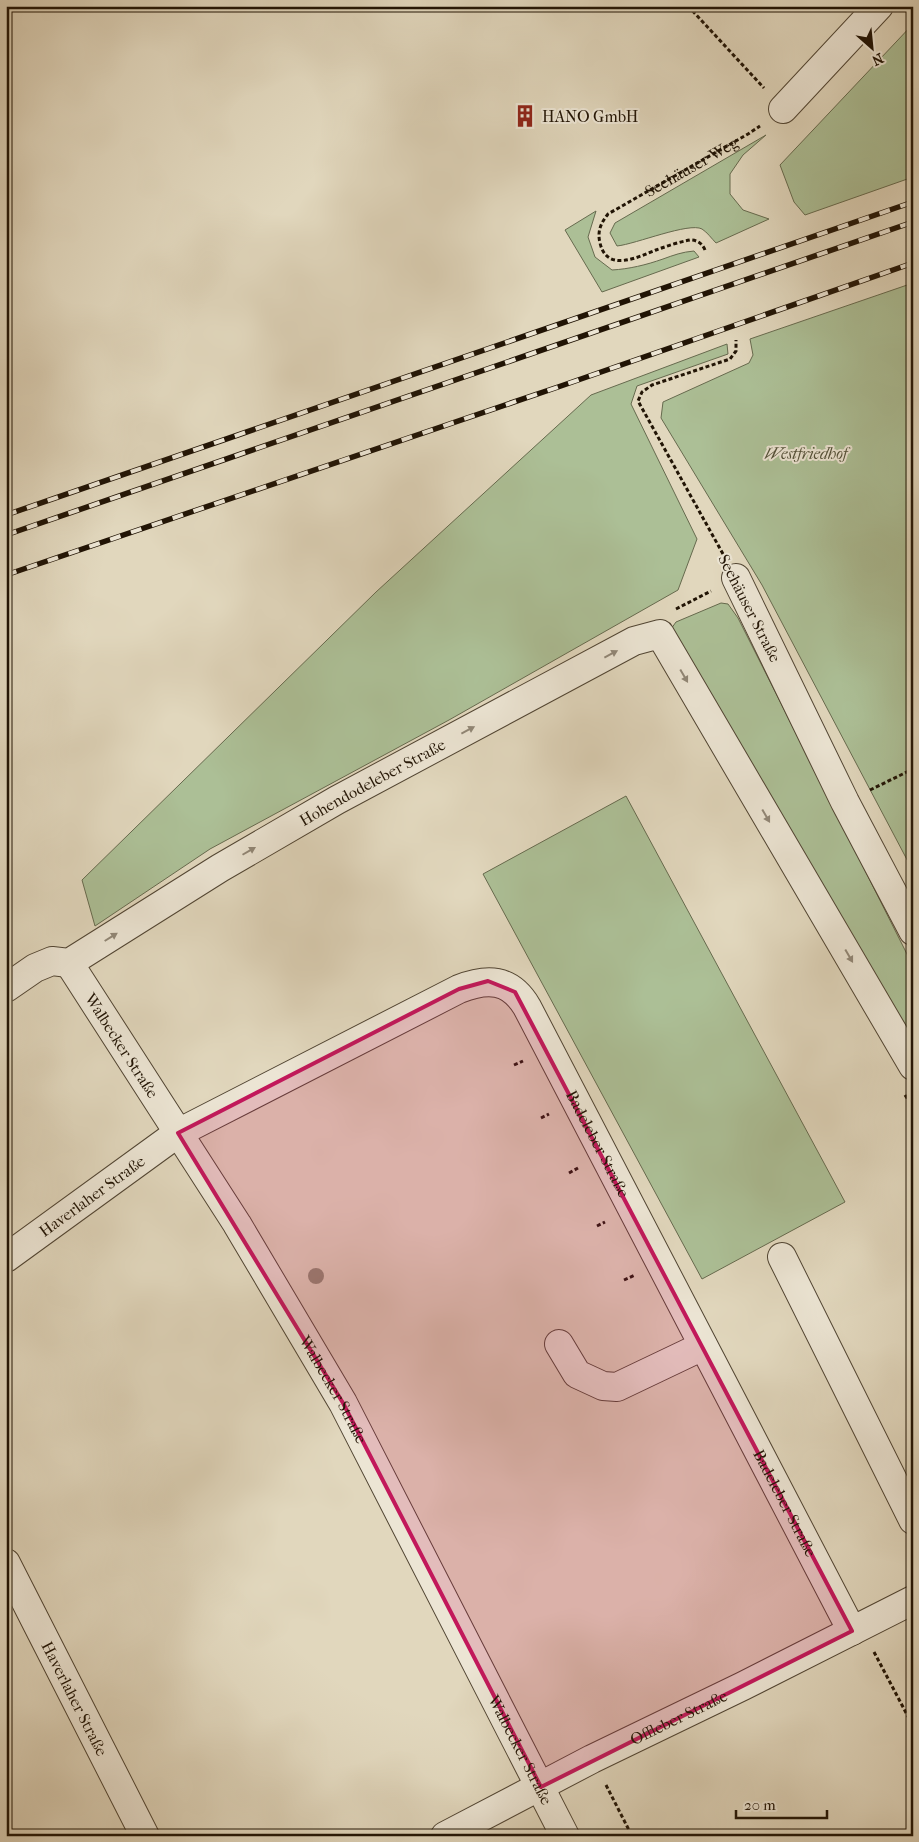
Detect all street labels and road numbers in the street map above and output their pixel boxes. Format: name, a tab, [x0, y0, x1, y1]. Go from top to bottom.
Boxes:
street label: Seehäuser Weg	[642, 132, 742, 201]
street label: Seehäuser Straße	[714, 551, 785, 665]
street label: Hohendodeleber Straße	[296, 735, 449, 830]
street label: Walbecker Straße	[80, 989, 162, 1102]
street label: Badeleber Straße	[562, 1087, 633, 1201]
street label: Haverlaher Straße	[36, 1151, 149, 1241]
street label: Walbecker Straße	[295, 1331, 371, 1447]
street label: Badeleber Straße	[749, 1446, 821, 1560]
street label: Haverlaher Straße	[37, 1638, 112, 1759]
street label: Offleber Straße	[627, 1686, 730, 1749]
street label: Walbecker Straße	[484, 1691, 556, 1808]

